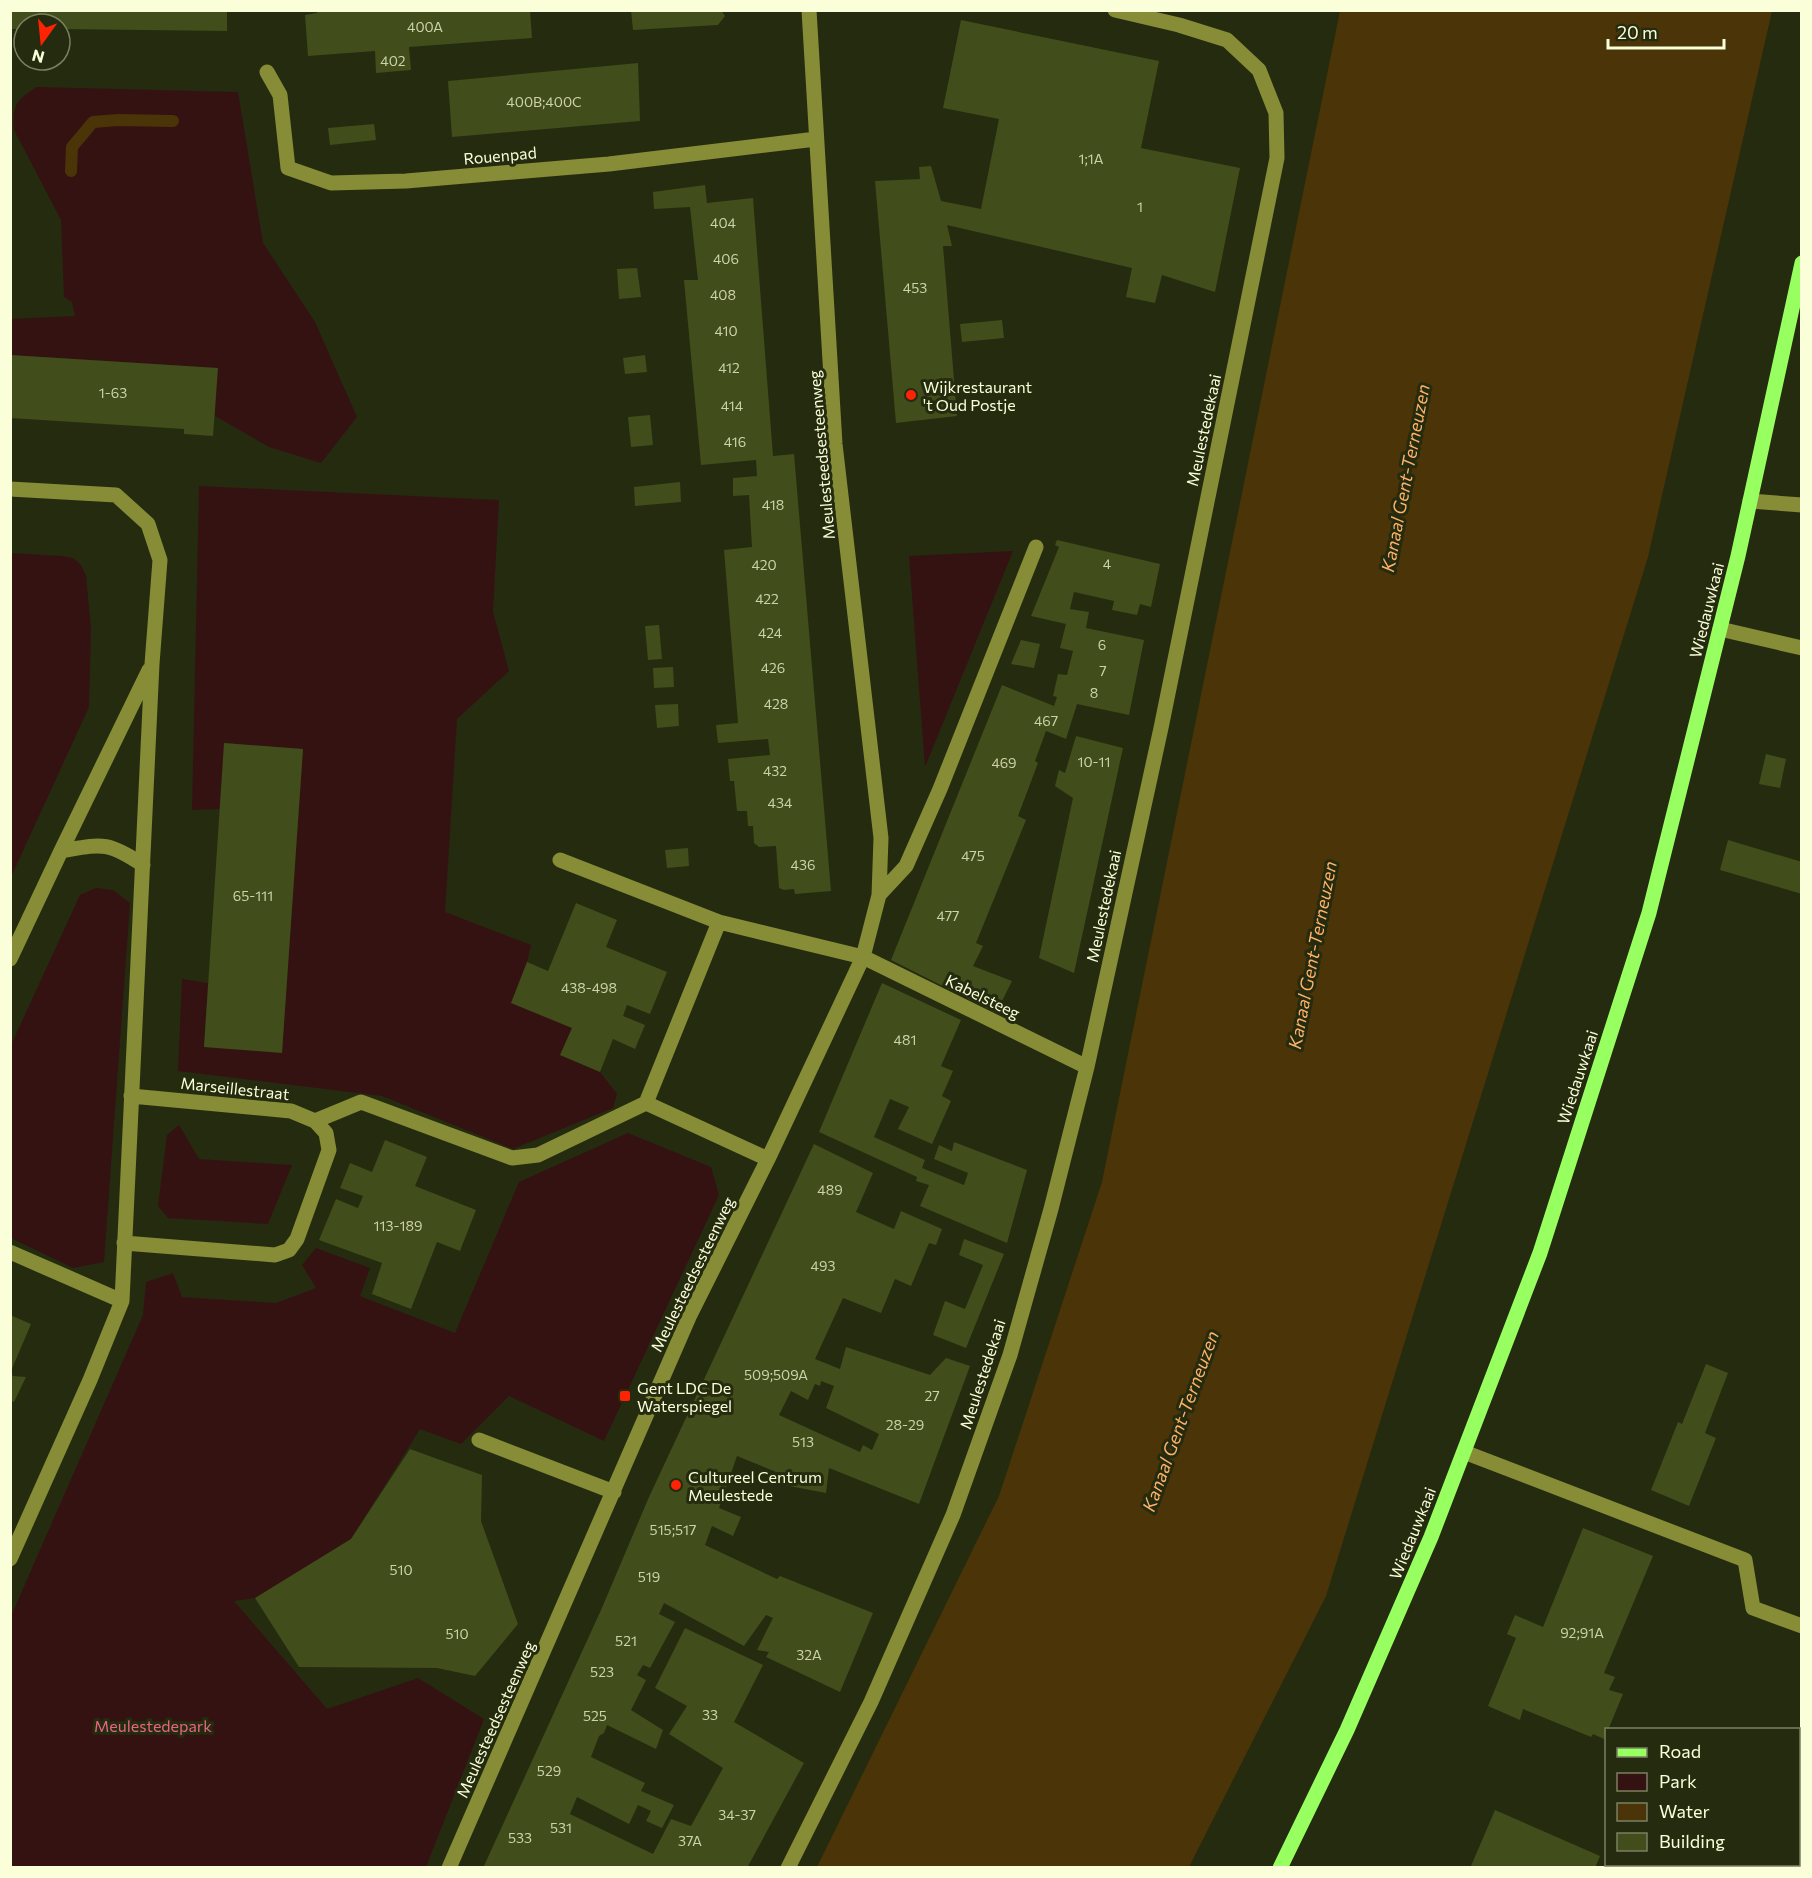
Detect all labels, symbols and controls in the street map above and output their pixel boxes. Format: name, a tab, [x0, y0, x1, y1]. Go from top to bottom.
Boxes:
north arrow	[12, 12, 72, 72]
scale bar	[1608, 12, 1724, 50]
house number: 400A	[407, 18, 443, 35]
text: 20 m	[1617, 21, 1658, 43]
text: N	[30, 46, 46, 68]
house number: 402	[380, 52, 406, 69]
house number: 400B;400C	[506, 93, 582, 110]
street label: Rouenpad	[463, 142, 537, 168]
house number: 1;1A	[1079, 150, 1104, 167]
house number: 1	[1137, 198, 1143, 215]
house number: 404	[710, 214, 737, 231]
house number: 406	[713, 250, 739, 267]
house number: 453	[903, 279, 927, 296]
house number: 408	[710, 286, 736, 303]
house number: 410	[714, 322, 738, 339]
house number: 412	[718, 359, 740, 376]
street label: Meulesteedsesteenweg	[804, 369, 838, 540]
street label: Meulestedekaai	[1182, 372, 1224, 488]
place label: Wijkrestaurant 't Oud Postje	[923, 377, 1033, 414]
water label: Kanaal Gent-Terneuzen	[1376, 382, 1434, 574]
house number: 1-63	[99, 384, 127, 401]
marker: Wijkrestaurant 't Oud Postje	[904, 388, 918, 402]
house number: 414	[721, 397, 744, 414]
house number: 416	[724, 433, 746, 450]
house number: 418	[762, 496, 784, 513]
house number: 4	[1103, 555, 1112, 572]
house number: 420	[751, 556, 777, 573]
street label: Wiedauwkaai	[1685, 560, 1727, 660]
house number: 422	[755, 590, 779, 607]
house number: 424	[758, 624, 783, 641]
house number: 6	[1098, 636, 1106, 653]
house number: 426	[761, 659, 785, 676]
house number: 7	[1099, 662, 1107, 679]
house number: 8	[1090, 684, 1098, 701]
house number: 428	[764, 695, 788, 712]
house number: 467	[1034, 712, 1058, 729]
house number: 10-11	[1077, 753, 1111, 770]
house number: 469	[991, 754, 1017, 771]
house number: 432	[763, 762, 787, 779]
house number: 434	[768, 794, 793, 811]
house number: 475	[961, 847, 985, 864]
street label: Meulestedekaai	[1082, 848, 1124, 964]
house number: 436	[791, 856, 815, 873]
water label: Kanaal Gent-Terneuzen	[1283, 859, 1341, 1051]
house number: 65-111	[233, 887, 273, 904]
house number: 477	[937, 907, 959, 924]
street label: Kabelsteeg	[943, 970, 1024, 1022]
house number: 438-498	[561, 979, 617, 996]
street label: Wiedauwkaai	[1553, 1028, 1601, 1126]
house number: 481	[894, 1031, 916, 1048]
street label: Marseillestraat	[180, 1073, 291, 1103]
house number: 489	[817, 1181, 843, 1198]
street label: Meulesteedsesteenweg	[646, 1193, 738, 1354]
house number: 113-189	[374, 1217, 422, 1234]
house number: 493	[811, 1257, 835, 1274]
street label: Meulestedekaai	[955, 1317, 1009, 1431]
water label: Kanaal Gent-Terneuzen	[1137, 1328, 1223, 1514]
house number: 509;509A	[744, 1366, 808, 1383]
place label: Gent LDC De Waterspiegel	[637, 1378, 732, 1415]
house number: 27	[924, 1387, 940, 1404]
marker: Gent LDC De Waterspiegel	[618, 1389, 632, 1403]
house number: 28-29	[886, 1416, 924, 1433]
house number: 513	[792, 1433, 814, 1450]
place label: Cultureel Centrum Meulestede	[688, 1467, 822, 1504]
marker: Cultureel Centrum Meulestede	[669, 1478, 683, 1492]
street label: Wiedauwkaai	[1385, 1484, 1439, 1582]
house number: 515;517	[650, 1521, 696, 1538]
house number: 510	[389, 1561, 413, 1578]
house number: 519	[638, 1568, 660, 1585]
house number: 92;91A	[1560, 1624, 1604, 1641]
house number: 510	[445, 1625, 469, 1642]
house number: 521	[615, 1632, 637, 1649]
street label: Meulesteedsesteenweg	[452, 1637, 538, 1800]
house number: 32A	[796, 1646, 822, 1663]
house number: 523	[590, 1663, 614, 1680]
house number: 33	[702, 1706, 718, 1723]
house number: 525	[583, 1707, 607, 1724]
park label: Meulestedepark	[94, 1716, 212, 1735]
legend	[1605, 1728, 1800, 1866]
text: Road	[1659, 1740, 1701, 1762]
house number: 529	[537, 1762, 561, 1779]
text: Park	[1659, 1770, 1697, 1792]
text: Water	[1659, 1800, 1710, 1822]
house number: 34-37	[718, 1806, 756, 1823]
house number: 531	[550, 1819, 572, 1836]
house number: 533	[508, 1829, 532, 1846]
text: Building	[1659, 1830, 1725, 1852]
house number: 37A	[678, 1832, 702, 1849]

